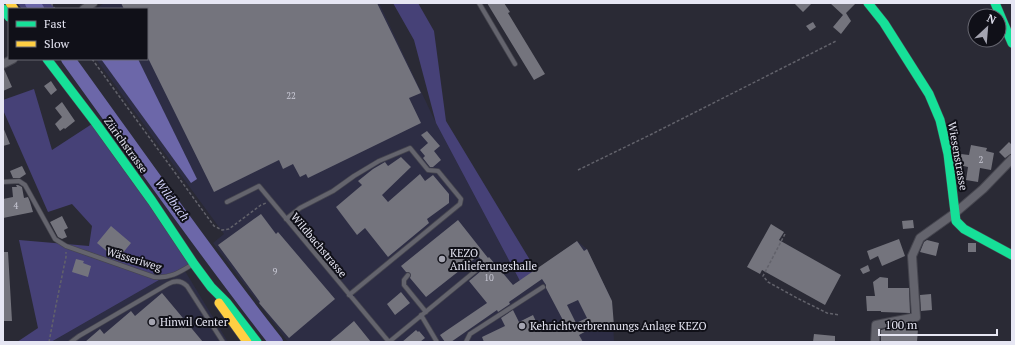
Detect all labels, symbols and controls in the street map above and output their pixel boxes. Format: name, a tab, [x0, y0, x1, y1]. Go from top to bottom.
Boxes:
legend	[8, 8, 148, 60]
north arrow	[967, 8, 1007, 48]
text: N	[985, 11, 999, 27]
text: Fast	[44, 16, 67, 31]
text: Slow	[44, 36, 70, 51]
house number: 22	[286, 90, 296, 102]
street label: Zürichstrasse	[101, 114, 151, 176]
street label: Wiesenstrasse	[945, 120, 971, 192]
house number: 2	[979, 154, 984, 166]
water label: Wildbach	[152, 176, 193, 224]
house number: 4	[14, 200, 19, 212]
street label: Wildbachstrasse	[288, 210, 350, 280]
street label: Wässeriweg	[105, 244, 164, 274]
place label: KEZO Anlieferungshalle	[450, 246, 538, 273]
marker: KEZO Anlieferungshalle	[437, 254, 447, 264]
house number: 9	[273, 266, 278, 278]
house number: 10	[484, 272, 494, 284]
scale bar	[879, 311, 997, 337]
place label: Hinwil Center	[160, 315, 229, 329]
marker: Hinwil Center	[147, 317, 157, 327]
text: 100 m	[885, 317, 918, 332]
place label: Kehrichtverbrennungs Anlage KEZO	[530, 319, 707, 333]
marker: Kehrichtverbrennungs Anlage KEZO	[517, 321, 527, 331]

